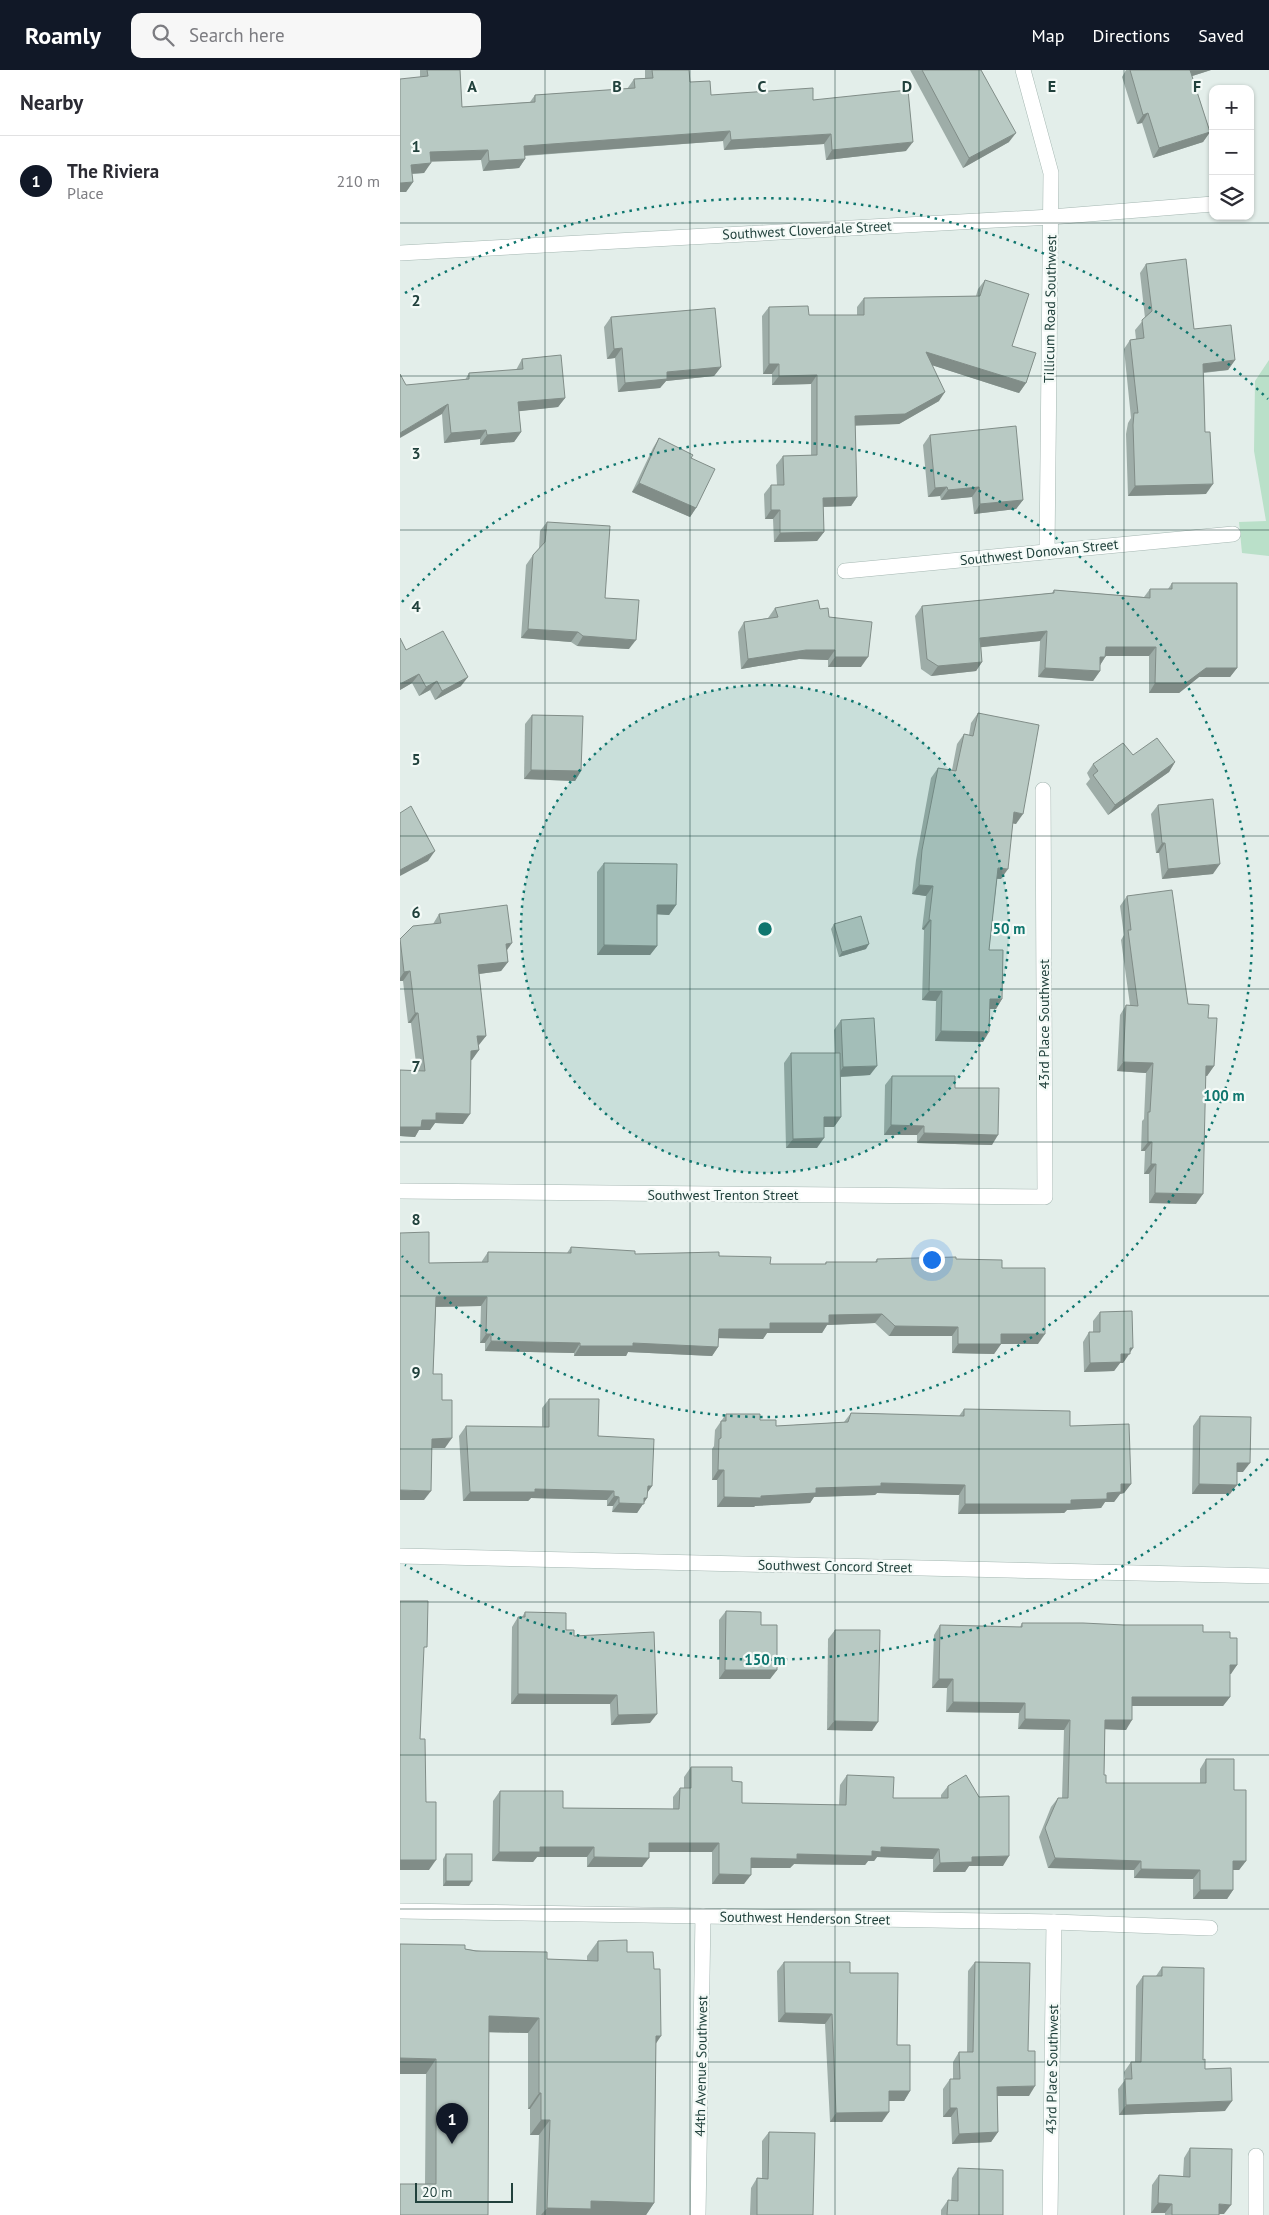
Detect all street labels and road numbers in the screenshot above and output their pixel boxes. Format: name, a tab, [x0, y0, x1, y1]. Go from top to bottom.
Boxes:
street label: Southwest Cloverdale Street	[722, 217, 892, 243]
street label: Tillicum Road Southwest	[1040, 234, 1060, 383]
street label: Southwest Donovan Street	[959, 535, 1119, 569]
street label: 43rd Place Southwest	[1035, 959, 1053, 1089]
street label: Southwest Trenton Street	[647, 1186, 799, 1204]
street label: Southwest Concord Street	[758, 1556, 913, 1576]
street label: Southwest Henderson Street	[720, 1908, 891, 1928]
street label: 44th Avenue Southwest	[691, 1995, 711, 2137]
street label: 43rd Place Southwest	[1042, 2004, 1062, 2134]

